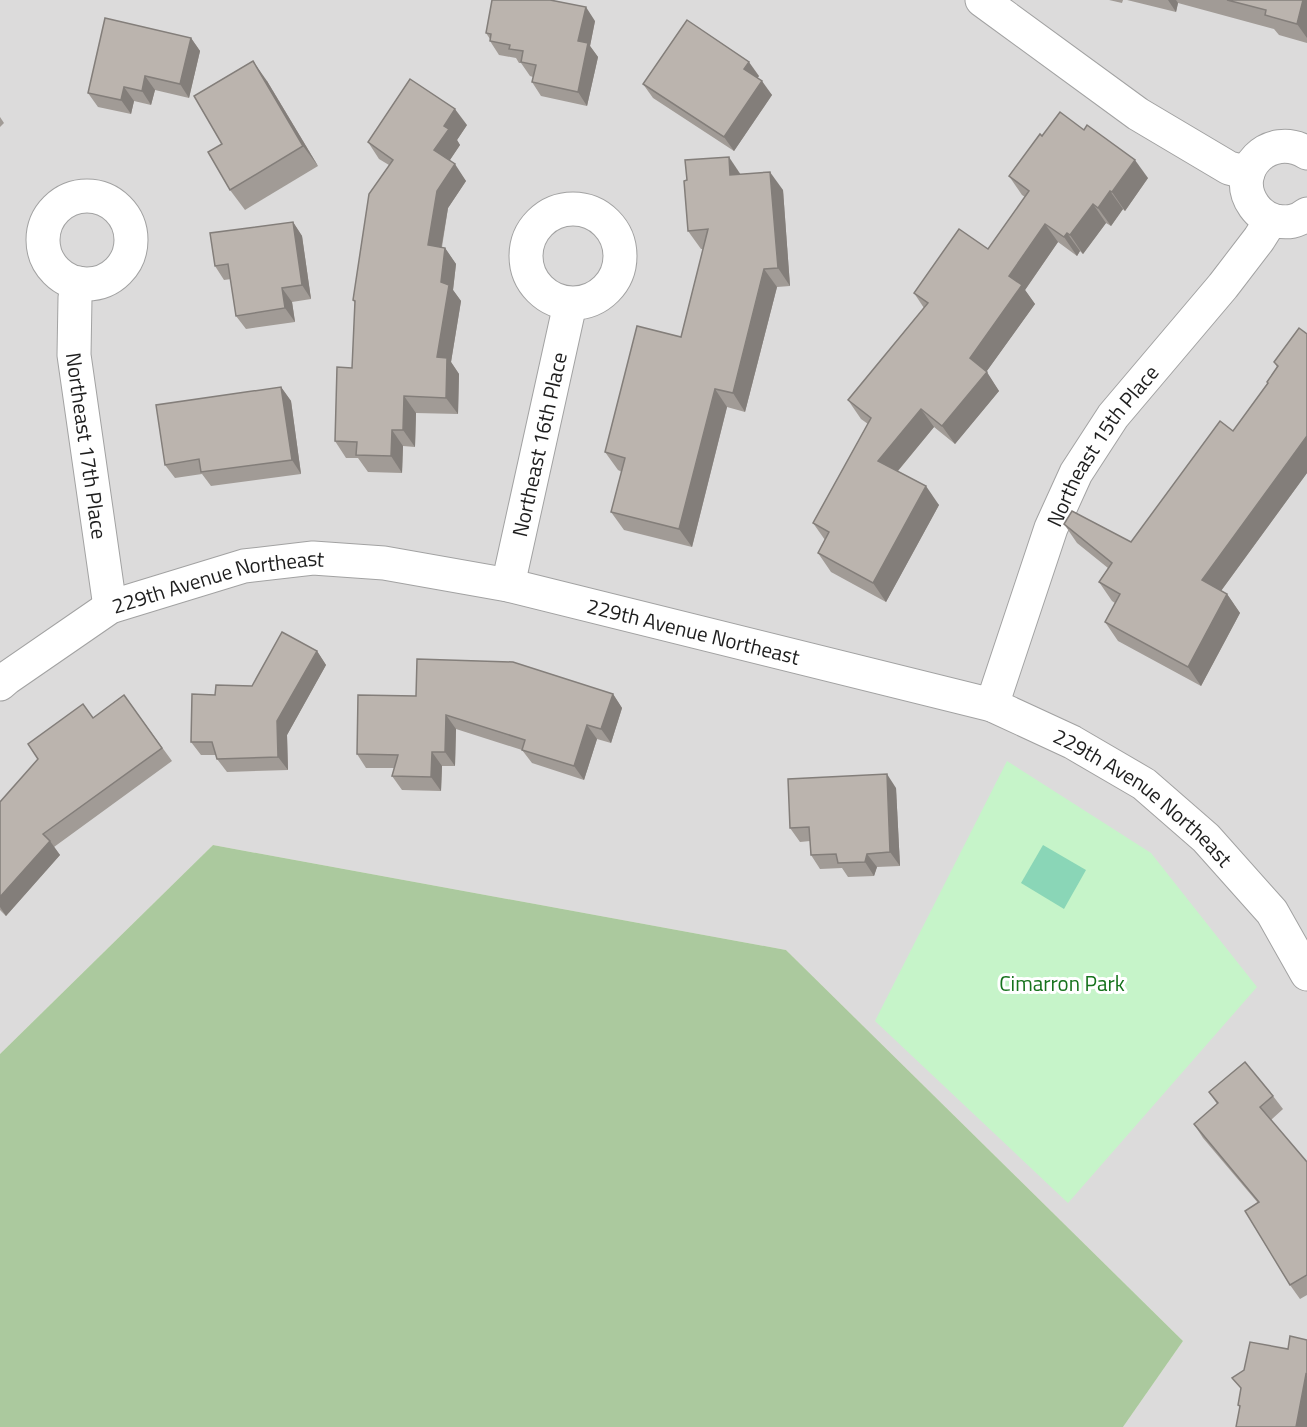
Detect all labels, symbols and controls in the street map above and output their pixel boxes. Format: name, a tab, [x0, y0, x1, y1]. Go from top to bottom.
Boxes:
street label: Northeast 16th Place	[503, 349, 575, 540]
street label: Northeast 17th Place	[58, 350, 116, 541]
street label: Northeast 15th Place	[1038, 357, 1166, 532]
street label: 229th Avenue Northeast	[108, 542, 326, 622]
street label: 229th Avenue Northeast	[584, 589, 804, 673]
street label: 229th Avenue Northeast	[1048, 720, 1241, 874]
park label: Cimarron Park	[999, 967, 1125, 999]

